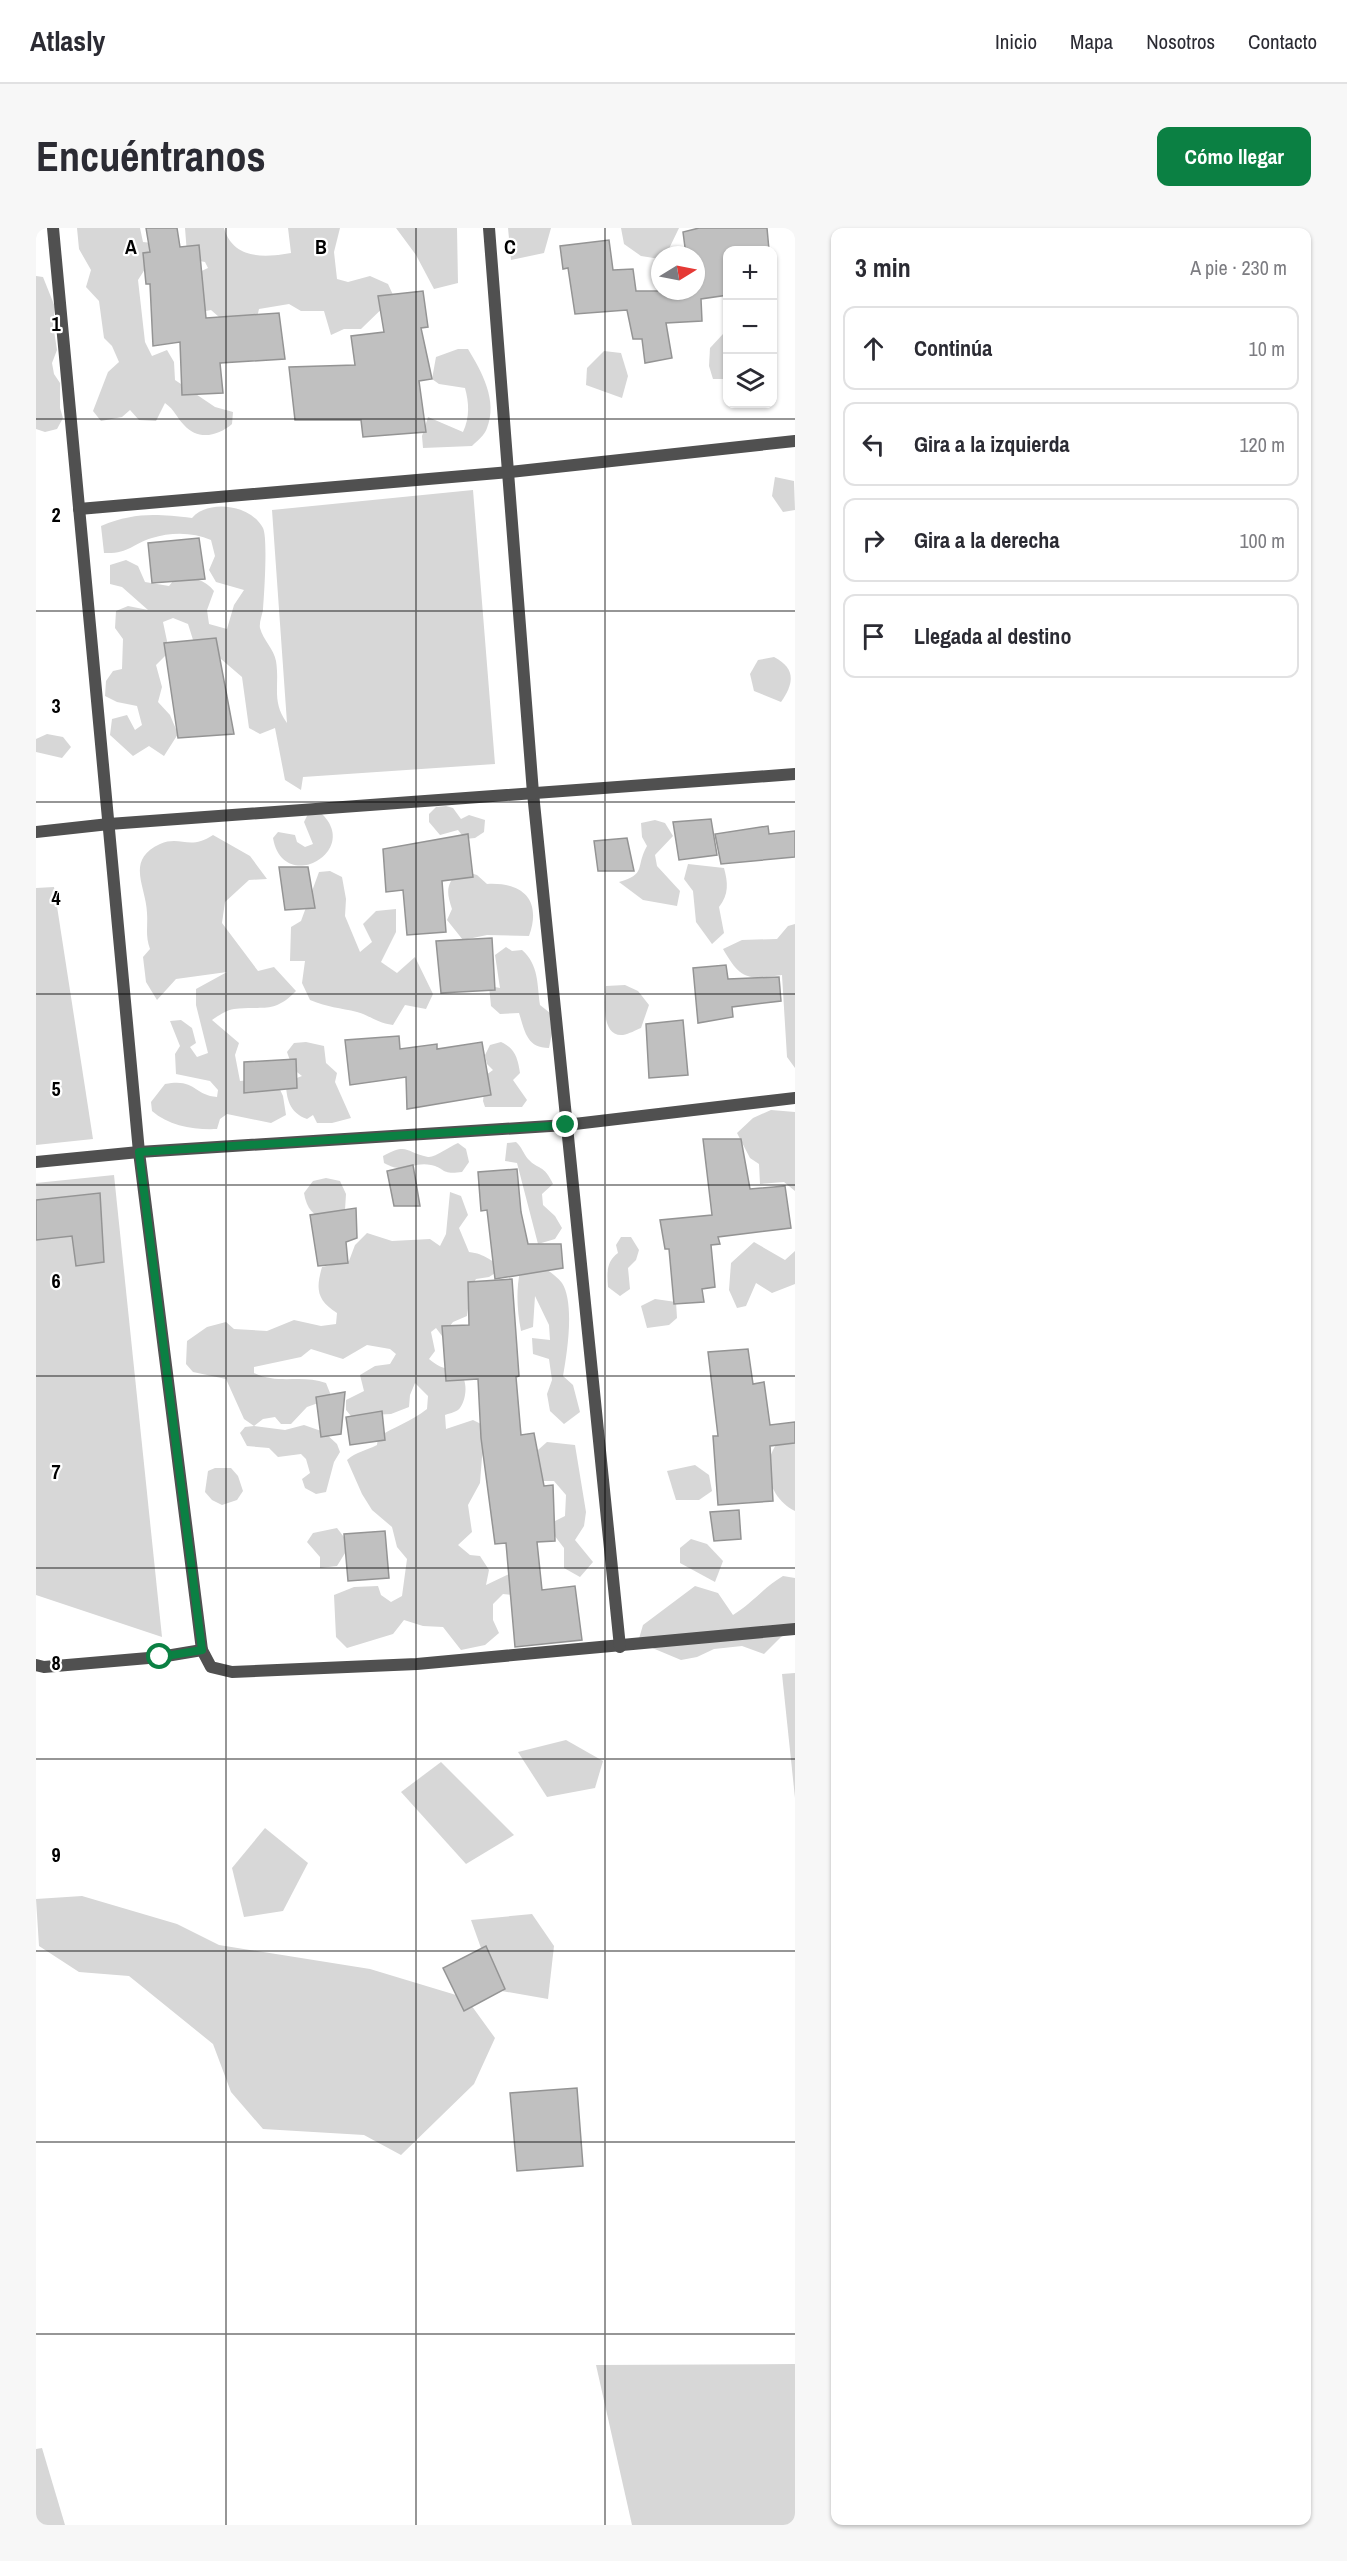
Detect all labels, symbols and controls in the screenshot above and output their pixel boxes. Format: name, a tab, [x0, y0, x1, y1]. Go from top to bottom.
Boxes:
text: Atlasly	[30, 22, 105, 60]
text: Inicio	[995, 27, 1037, 56]
text: Mapa	[1070, 27, 1113, 56]
text: Nosotros	[1146, 27, 1215, 56]
text: Contacto	[1248, 27, 1317, 56]
button: Cómo llegar	[1157, 127, 1311, 186]
text: Encuéntranos	[36, 128, 266, 184]
text: A	[125, 233, 137, 260]
text: B	[315, 233, 327, 260]
text: C	[504, 233, 516, 260]
north arrow	[651, 246, 705, 300]
map controls	[723, 246, 777, 408]
button: +	[723, 246, 777, 300]
text: 3 min	[855, 250, 911, 285]
text: A pie · 230 m	[1190, 254, 1287, 281]
button: −	[723, 300, 777, 354]
text: 1	[51, 310, 61, 337]
icon: ahead	[857, 332, 890, 365]
text: Continúa	[914, 333, 992, 363]
text: 10 m	[1249, 335, 1285, 362]
button: layers	[723, 354, 777, 408]
icon: left	[857, 428, 890, 461]
text: Gira a la izquierda	[914, 429, 1069, 459]
text: 120 m	[1239, 431, 1285, 458]
text: 2	[51, 501, 61, 528]
icon: right	[857, 524, 890, 557]
text: Gira a la derecha	[914, 525, 1059, 555]
text: 100 m	[1239, 527, 1285, 554]
icon: arrive	[857, 620, 890, 653]
text: Llegada al destino	[914, 621, 1071, 651]
text: 3	[51, 692, 61, 719]
text: 4	[51, 884, 61, 911]
text: 5	[51, 1075, 61, 1102]
route end	[552, 1111, 578, 1137]
text: 6	[51, 1267, 61, 1294]
text: 7	[51, 1458, 61, 1485]
route start	[146, 1643, 172, 1669]
text: 8	[51, 1649, 61, 1676]
text: 9	[51, 1841, 61, 1868]

